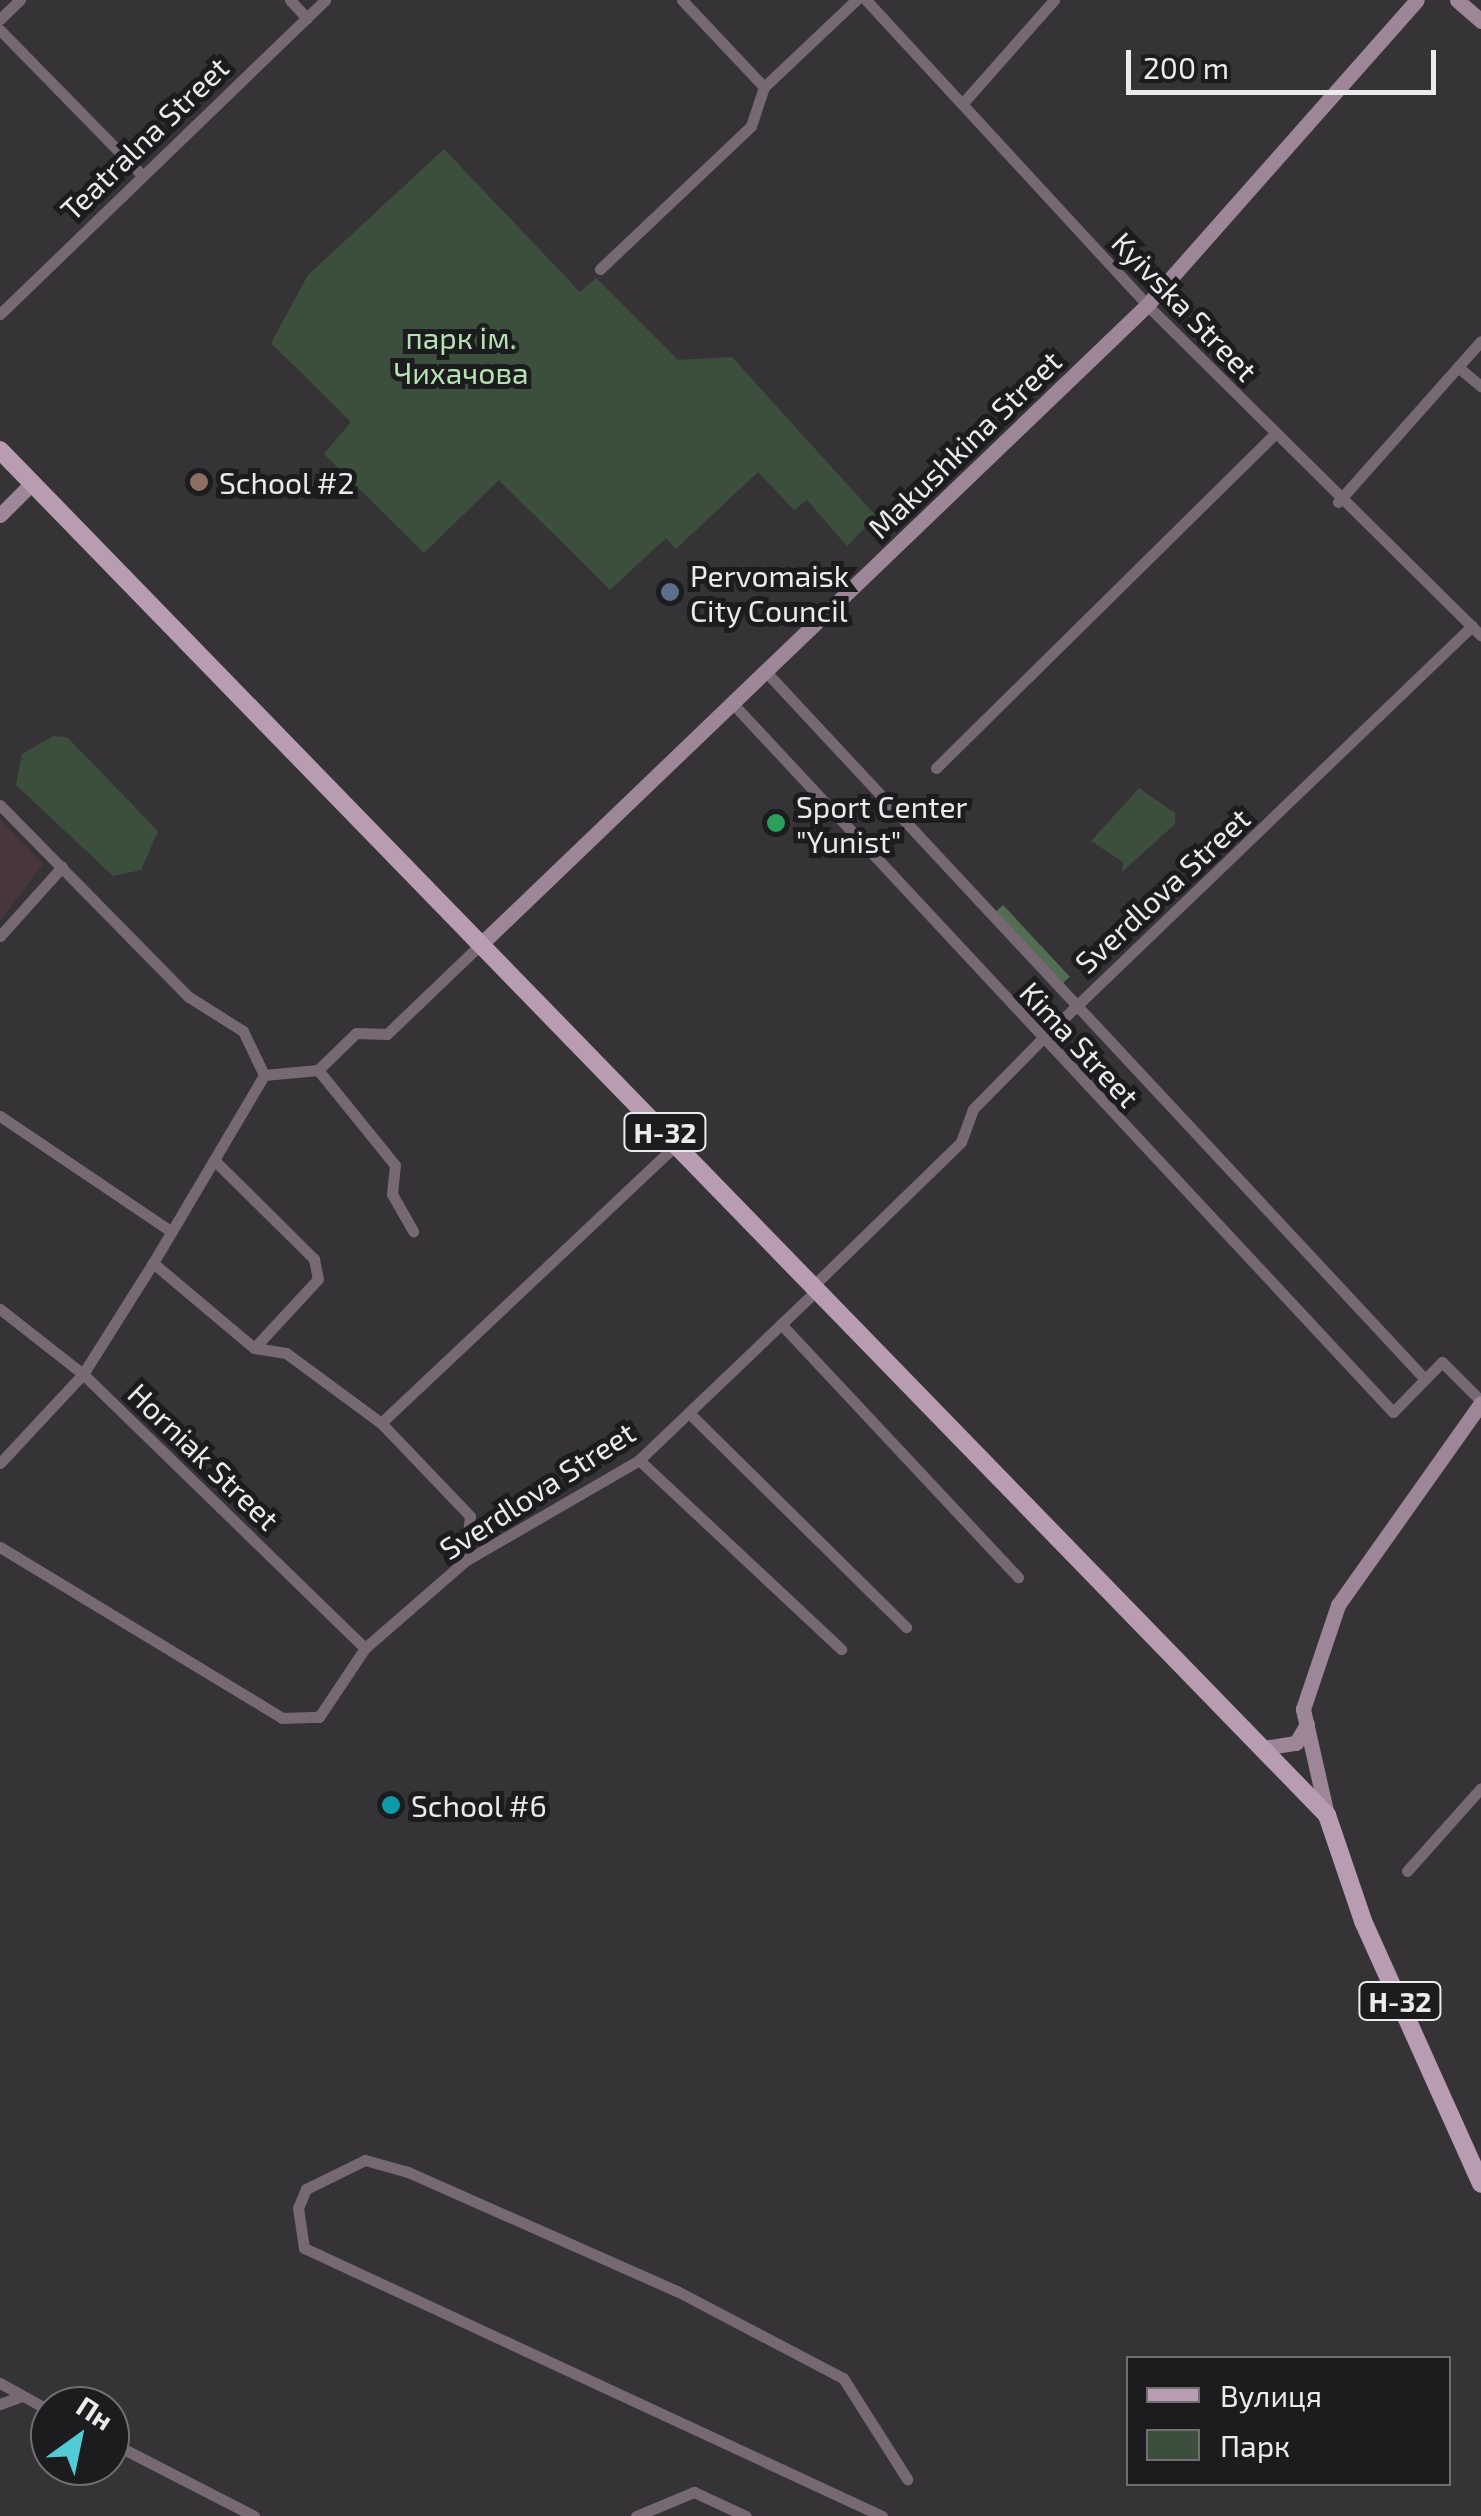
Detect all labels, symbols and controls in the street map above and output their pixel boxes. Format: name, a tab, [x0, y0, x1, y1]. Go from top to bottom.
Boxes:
scale bar	[1131, 30, 1441, 92]
street label: Teatralna Street	[53, 49, 235, 227]
text: 200 m	[1143, 49, 1229, 85]
street label: Kyivska Street	[1105, 224, 1265, 388]
park label: парк ім. Чихачова	[393, 319, 529, 390]
street label: Makushkina Street	[860, 343, 1068, 545]
place label: School #2	[219, 464, 355, 500]
marker: School #2	[188, 471, 210, 493]
place label: Pervomaisk City Council	[690, 557, 849, 628]
marker: Pervomaisk City Council	[659, 581, 681, 603]
place label: Sport Center "Yunist"	[796, 788, 968, 858]
street label: Sverdlova Street	[1067, 800, 1257, 980]
marker: Sport Center "Yunist"	[765, 812, 787, 834]
street label: Kima Street	[1013, 974, 1147, 1114]
road number: Н-32	[622, 1109, 708, 1155]
street label: Horniak Street	[121, 1375, 287, 1537]
street label: Sverdlova Street	[433, 1414, 641, 1566]
place label: School #6	[411, 1787, 547, 1823]
marker: School #6	[380, 1794, 402, 1816]
road number: Н-32	[1358, 1978, 1442, 2024]
legend	[1126, 2356, 1451, 2486]
text: Вулиця	[1220, 2377, 1322, 2413]
north arrow	[30, 2386, 130, 2486]
text: Пн	[71, 2388, 120, 2437]
text: Парк	[1220, 2427, 1290, 2463]

